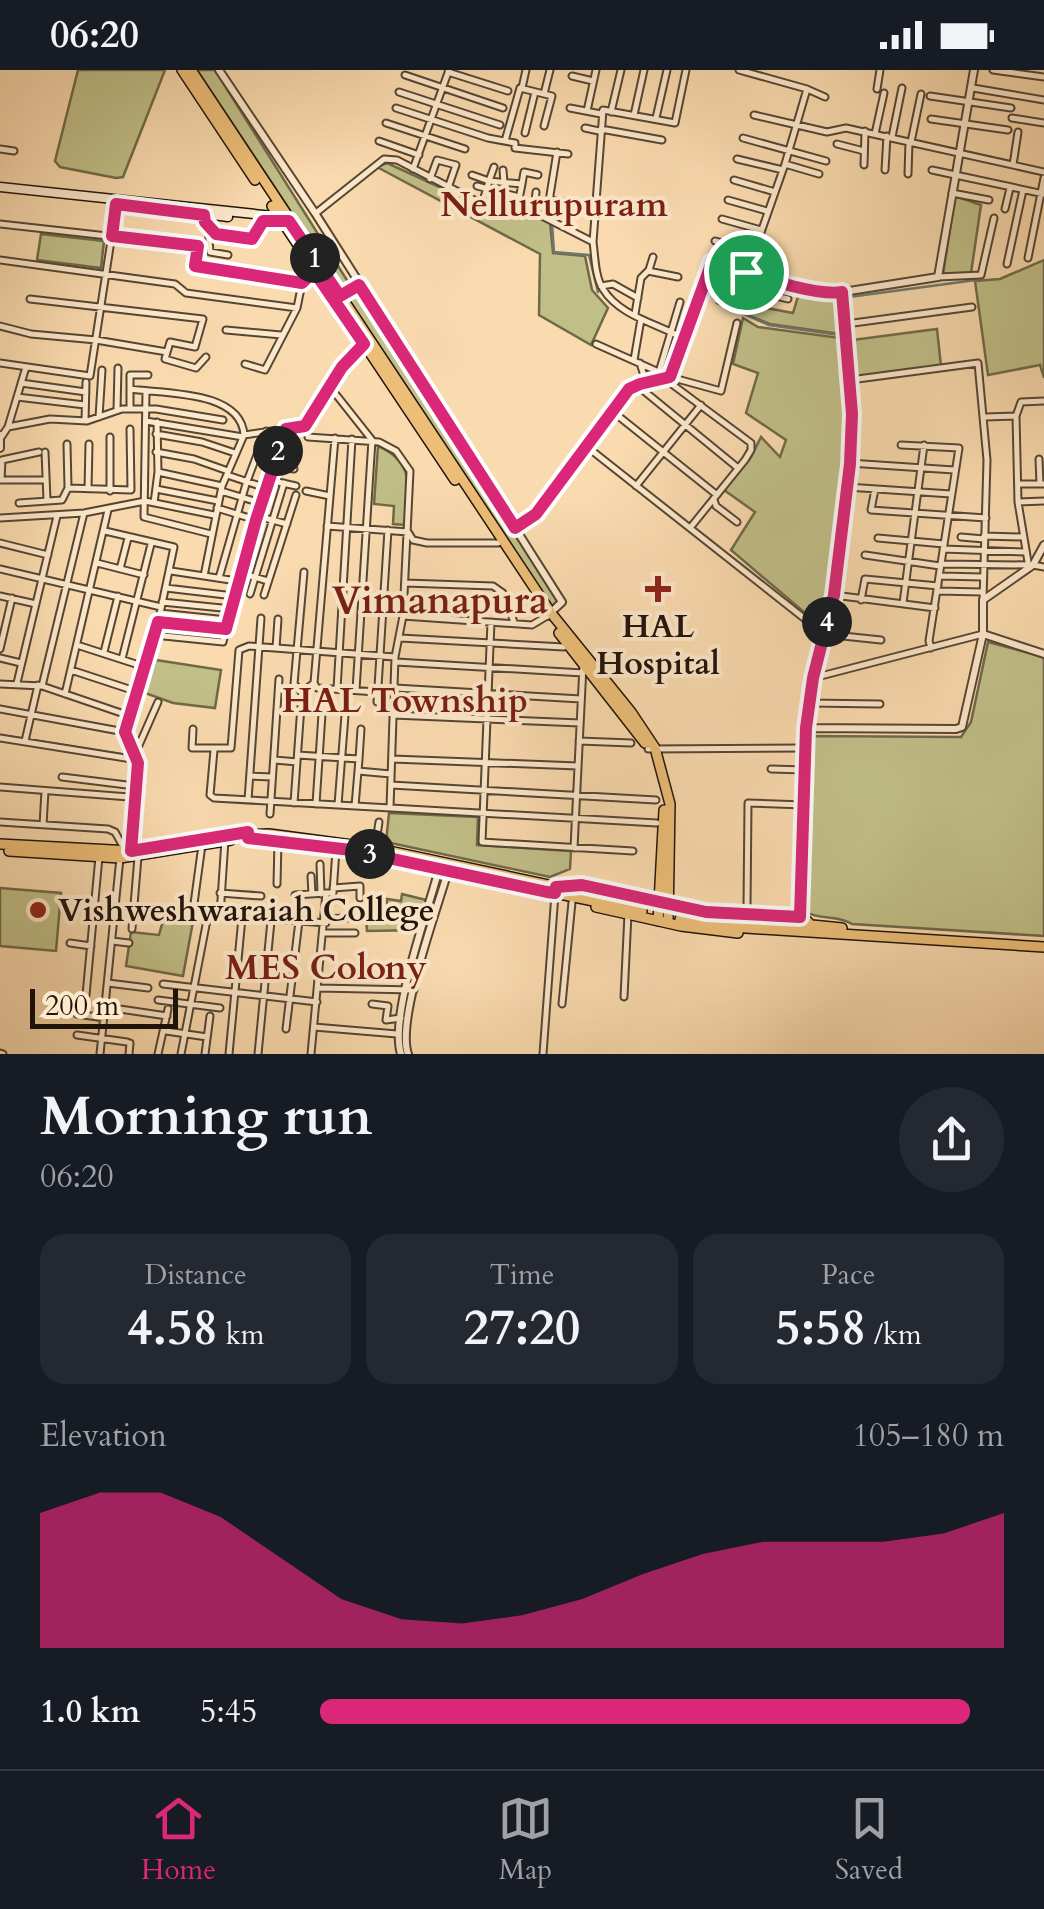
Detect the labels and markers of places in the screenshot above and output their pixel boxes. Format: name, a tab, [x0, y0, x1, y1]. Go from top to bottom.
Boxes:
pin	[704, 230, 789, 315]
pin: 1	[290, 233, 340, 283]
pin: 2	[253, 426, 303, 476]
marker: HAL Hospital	[645, 576, 671, 602]
pin: 4	[802, 597, 852, 647]
place label: HAL Hospital	[596, 605, 720, 686]
pin: 3	[345, 829, 395, 879]
place label: Vishweshwaraiah College	[58, 889, 435, 933]
marker: Vishweshwaraiah College	[27, 899, 49, 921]

